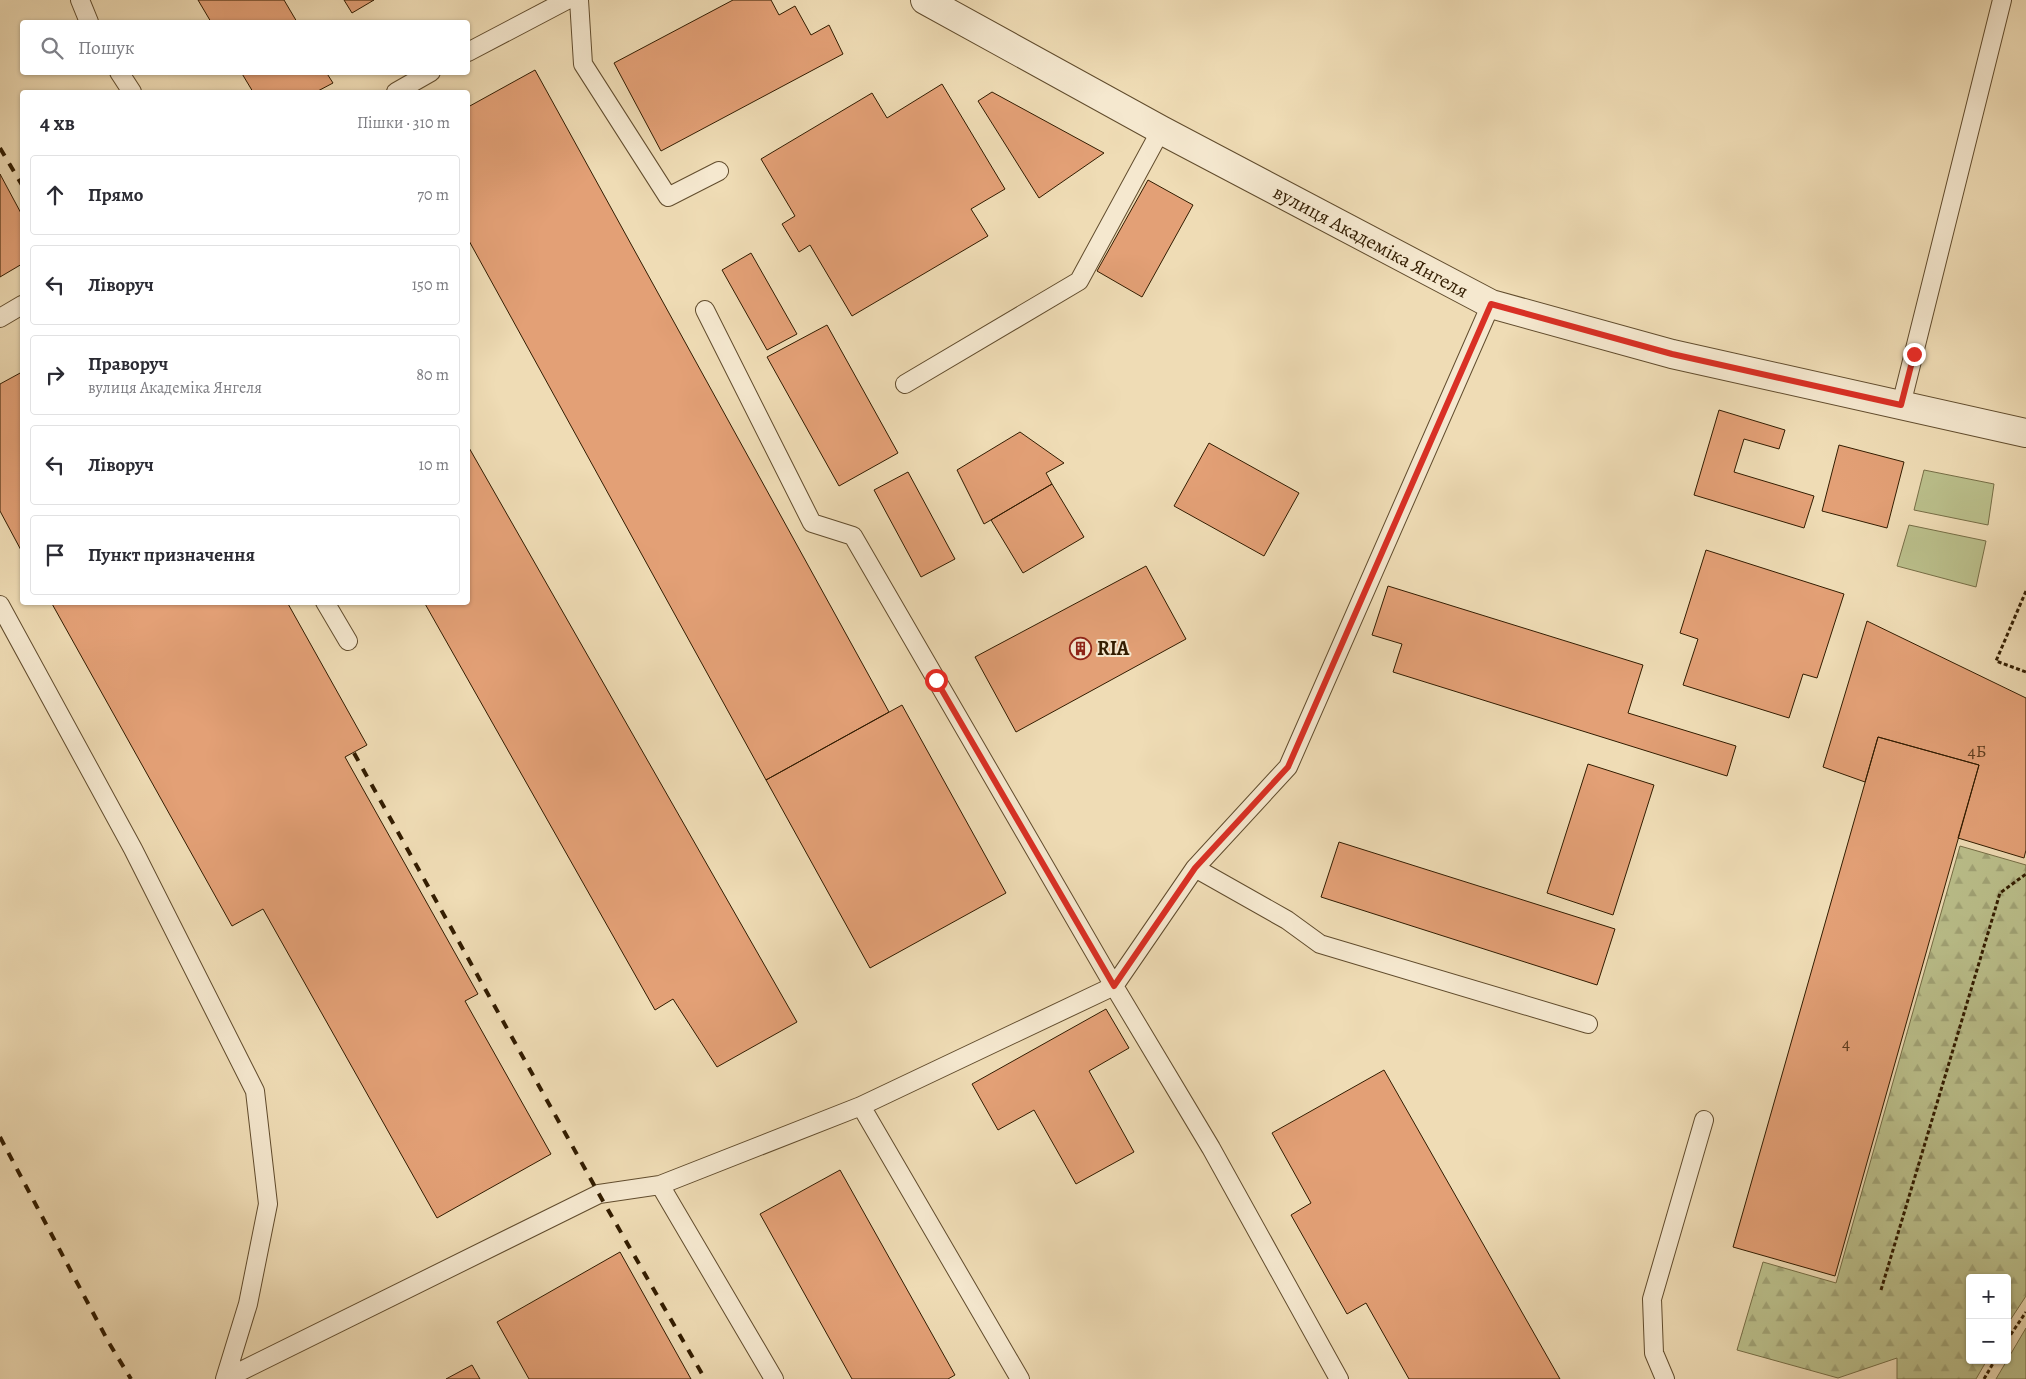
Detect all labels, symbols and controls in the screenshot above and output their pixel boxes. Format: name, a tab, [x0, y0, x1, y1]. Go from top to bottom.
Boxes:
search box	[20, 20, 470, 75]
icon: search	[38, 34, 66, 62]
text: Пошук	[78, 35, 135, 61]
text: 4 хв	[40, 109, 75, 137]
text: Пішки · 310 m	[357, 112, 450, 134]
street label: вулиця Академіка Янгеля	[1268, 179, 1473, 304]
icon: ahead	[41, 181, 69, 209]
text: Прямо	[88, 182, 143, 208]
text: 70 m	[417, 184, 449, 206]
icon: left	[41, 271, 69, 299]
text: Ліворуч	[88, 272, 154, 298]
text: 150 m	[412, 274, 449, 296]
route end	[1903, 343, 1926, 366]
text: Праворуч	[88, 351, 168, 377]
icon: right	[41, 361, 69, 389]
text: 80 m	[416, 364, 449, 386]
text: вулиця Академіка Янгеля	[88, 377, 262, 399]
icon: left	[41, 451, 69, 479]
text: Ліворуч	[88, 452, 154, 478]
text: 10 m	[419, 454, 449, 476]
icon: arrive	[41, 541, 69, 569]
text: Пункт призначення	[88, 542, 255, 568]
place label: RIA	[1097, 635, 1130, 662]
building icon: RIA	[1069, 636, 1093, 660]
route start	[925, 669, 948, 692]
house number: 4Б	[1968, 739, 1986, 763]
house number: 4	[1842, 1031, 1850, 1055]
map controls	[1966, 1274, 2011, 1364]
button: +	[1966, 1274, 2011, 1319]
button: −	[1966, 1319, 2011, 1364]

